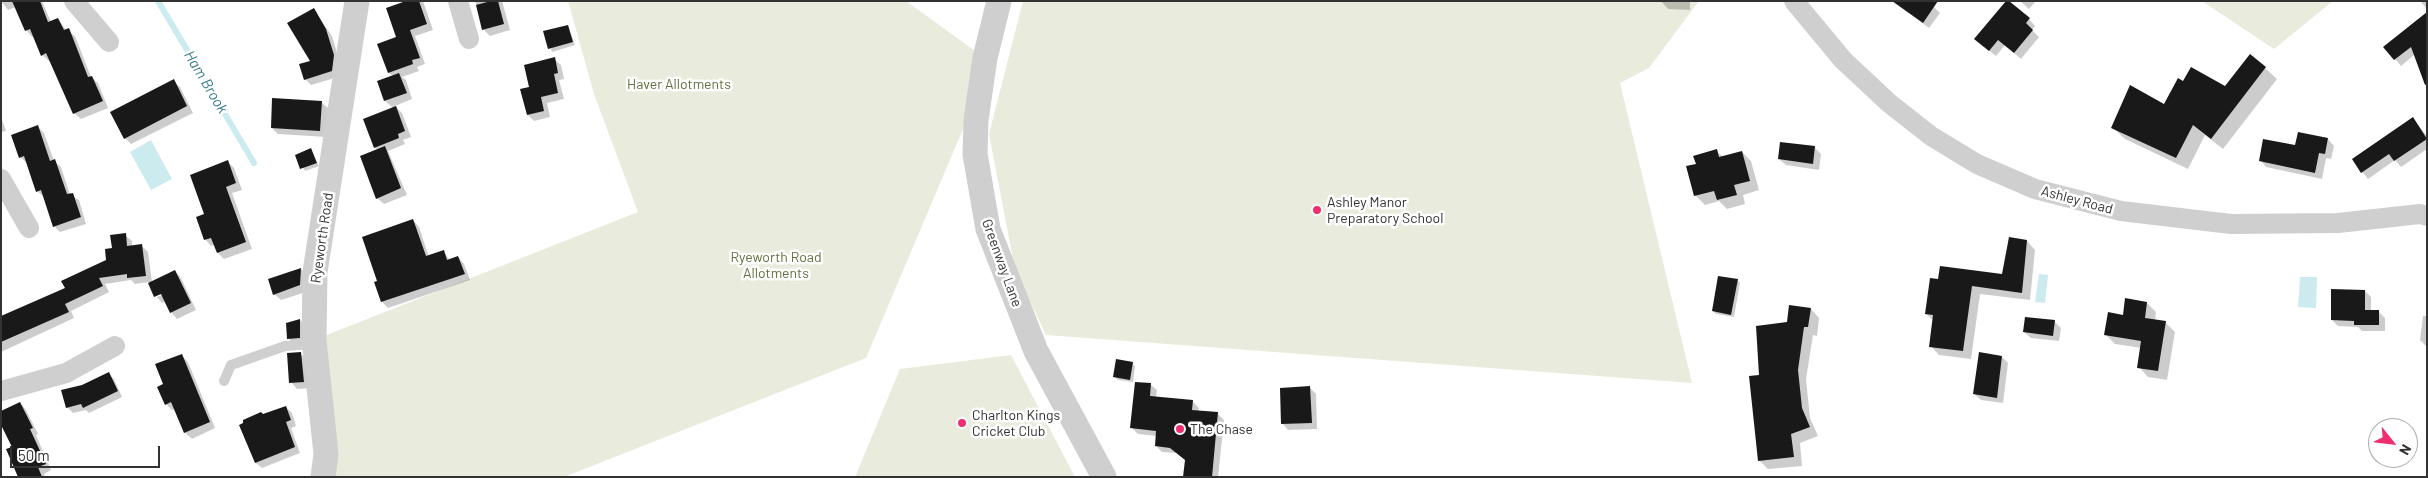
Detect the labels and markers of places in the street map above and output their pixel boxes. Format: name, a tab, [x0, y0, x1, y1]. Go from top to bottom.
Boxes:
place label: Ashley Manor Preparatory School	[1327, 194, 1443, 226]
marker: Ashley Manor Preparatory School	[1311, 204, 1323, 216]
place label: Charlton Kings Cricket Club	[972, 407, 1060, 440]
marker: Charlton Kings Cricket Club	[956, 417, 968, 429]
place label: The Chase	[1190, 421, 1253, 437]
marker: The Chase	[1174, 423, 1186, 435]

